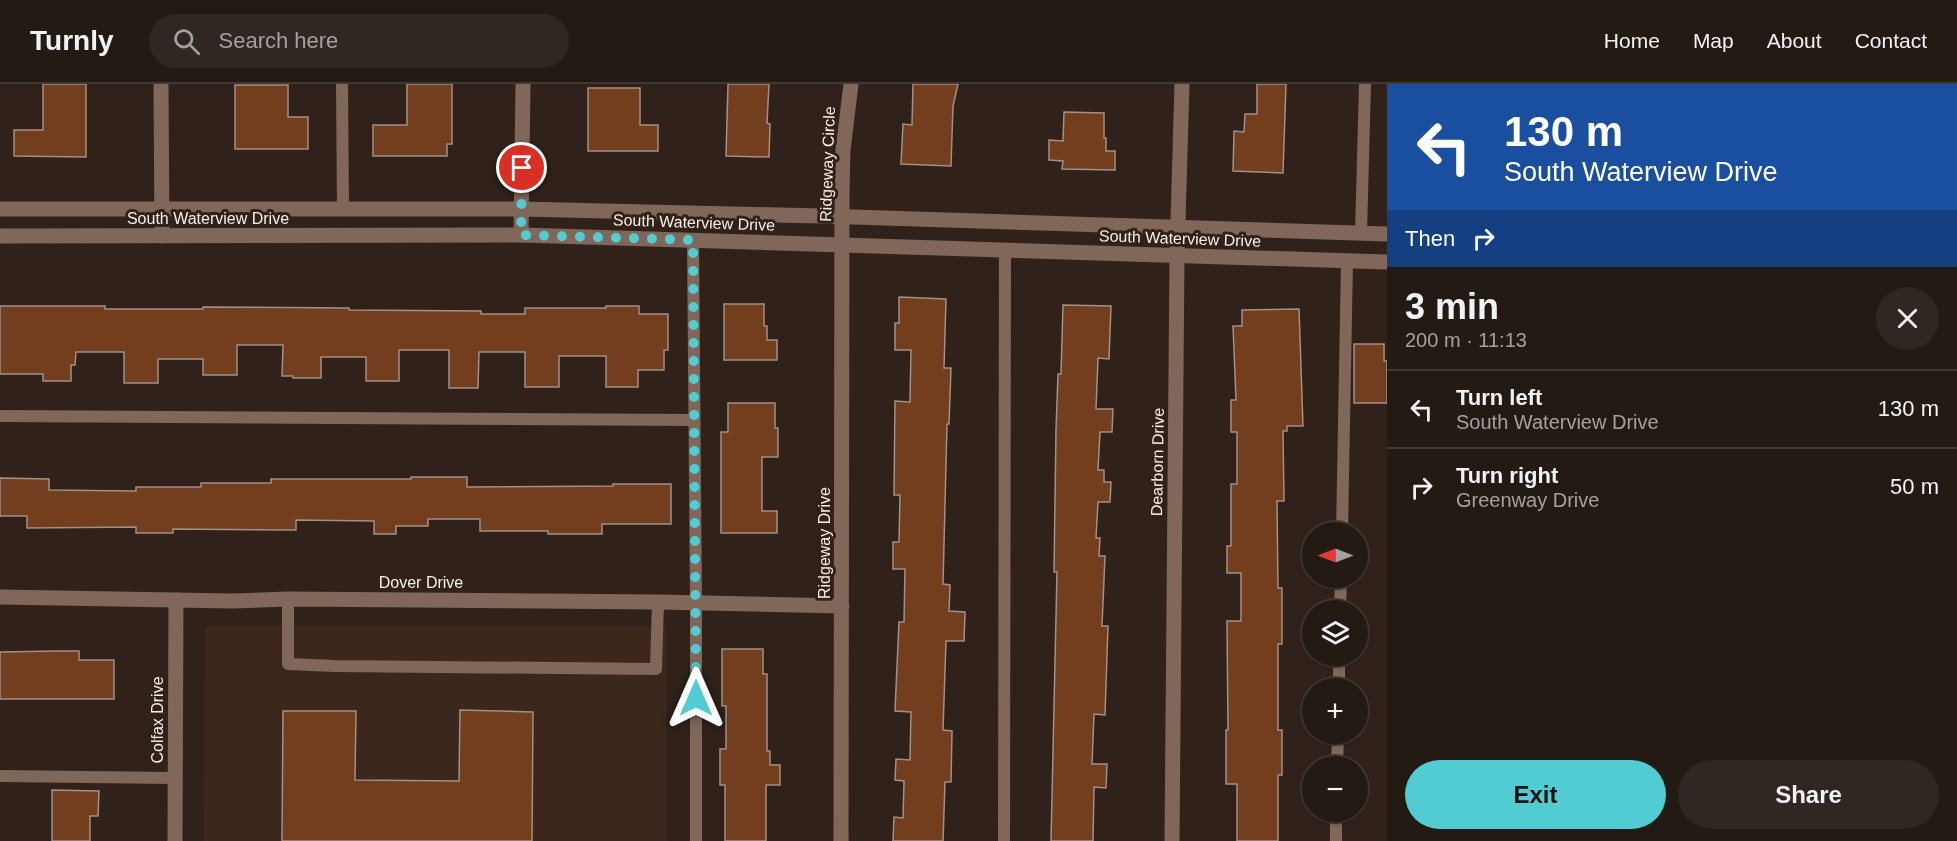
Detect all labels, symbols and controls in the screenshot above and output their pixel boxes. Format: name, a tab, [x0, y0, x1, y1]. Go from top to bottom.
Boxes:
search box	[149, 14, 569, 68]
text: Turnly	[30, 25, 113, 56]
icon: search	[170, 25, 203, 58]
text: Search here	[218, 28, 338, 53]
text: Home	[1604, 29, 1660, 52]
text: Map	[1693, 29, 1734, 52]
text: About	[1767, 29, 1822, 52]
text: Contact	[1855, 29, 1927, 52]
street label: Ridgeway Circle	[817, 106, 838, 222]
icon: left	[1405, 108, 1483, 186]
text: 130 m	[1504, 108, 1623, 155]
pin	[496, 142, 547, 193]
icon: arrive	[505, 151, 538, 184]
text: South Waterview Drive	[1504, 157, 1778, 187]
street label: South Waterview Drive	[127, 210, 289, 227]
street label: South Waterview Drive	[613, 211, 775, 234]
icon: right	[1467, 222, 1500, 255]
text: Then	[1405, 226, 1455, 251]
street label: South Waterview Drive	[1099, 227, 1261, 250]
text: 3 min	[1405, 286, 1499, 327]
button: close	[1876, 287, 1939, 350]
text: 200 m · 11:13	[1405, 329, 1527, 351]
text: Turn left	[1456, 385, 1542, 410]
icon: left	[1405, 393, 1438, 426]
text: 130 m	[1878, 396, 1939, 421]
street label: Dearborn Drive	[1148, 408, 1167, 516]
text: South Waterview Drive	[1456, 411, 1659, 433]
text: Turn right	[1456, 463, 1558, 488]
icon: right	[1405, 471, 1438, 504]
text: 50 m	[1890, 474, 1939, 499]
street label: Ridgeway Drive	[816, 487, 833, 599]
text: Greenway Drive	[1456, 489, 1599, 511]
north arrow	[1302, 522, 1368, 588]
map controls	[1302, 522, 1368, 822]
street label: Dover Drive	[379, 574, 463, 591]
button: layers	[1302, 600, 1368, 666]
position arrow	[664, 666, 728, 730]
street label: Colfax Drive	[149, 676, 166, 764]
button: +	[1302, 678, 1368, 744]
button: −	[1302, 756, 1368, 822]
button: Exit	[1405, 760, 1666, 829]
button: Share	[1678, 760, 1939, 829]

